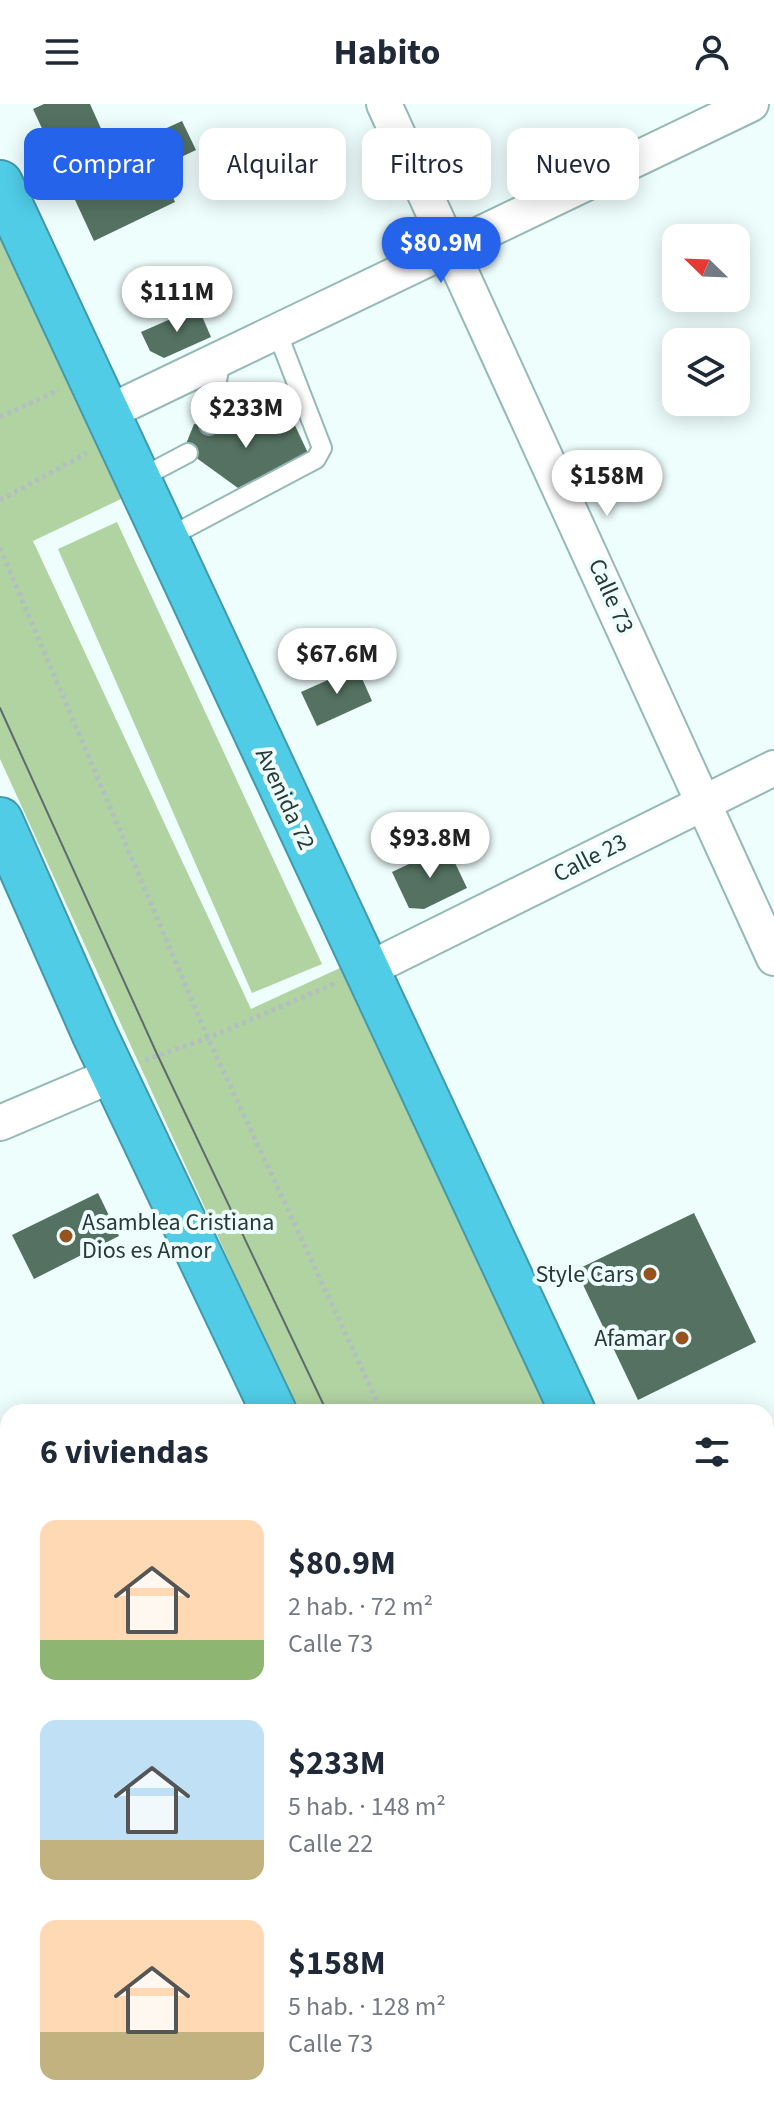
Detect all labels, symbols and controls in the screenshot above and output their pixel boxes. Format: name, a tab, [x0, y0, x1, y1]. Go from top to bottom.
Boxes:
text: Habito	[334, 27, 440, 78]
icon: menu	[40, 30, 84, 74]
icon: person	[690, 30, 734, 74]
chip: Comprar	[24, 128, 183, 200]
chip: Alquilar	[199, 128, 346, 200]
chip: Filtros	[362, 128, 491, 200]
chip: Nuevo	[507, 128, 639, 200]
pin: $80.9M	[376, 217, 506, 285]
text: $80.9M	[400, 224, 482, 261]
north arrow	[662, 224, 750, 312]
map controls	[662, 224, 750, 416]
pin: $111M	[121, 266, 233, 334]
text: $111M	[140, 273, 214, 310]
button: layers	[662, 328, 750, 416]
pin: $233M	[190, 382, 302, 450]
text: $233M	[209, 389, 283, 426]
pin: $158M	[551, 450, 663, 518]
text: $158M	[570, 457, 644, 494]
street label: Calle 73	[579, 553, 643, 639]
pin: $67.6M	[272, 628, 402, 696]
text: $67.6M	[296, 635, 378, 672]
street label: Avenida 72	[246, 742, 324, 856]
pin: $93.8M	[365, 812, 495, 880]
text: $93.8M	[389, 819, 471, 856]
street label: Calle 23	[547, 825, 633, 891]
place label: Asamblea Cristiana Dios es Amor	[82, 1205, 274, 1268]
marker: Asamblea Cristiana Dios es Amor	[57, 1227, 75, 1245]
place label: Style Cars	[536, 1257, 634, 1292]
marker: Style Cars	[641, 1265, 659, 1283]
place label: Afamar	[594, 1321, 667, 1356]
marker: Afamar	[673, 1329, 691, 1347]
text: 6 viviendas	[40, 1428, 209, 1477]
icon: filters	[690, 1430, 734, 1474]
text: $80.9M	[288, 1539, 396, 1588]
icon: home	[104, 1552, 200, 1648]
text: 2 hab. · 72 m²	[288, 1588, 433, 1625]
text: Calle 73	[288, 1625, 373, 1662]
text: $233M	[288, 1739, 386, 1788]
icon: home	[104, 1752, 200, 1848]
text: 5 hab. · 148 m²	[288, 1788, 446, 1825]
text: Calle 22	[288, 1825, 373, 1862]
text: $158M	[288, 1939, 386, 1988]
icon: home	[104, 1952, 200, 2048]
text: 5 hab. · 128 m²	[288, 1988, 446, 2025]
text: Calle 73	[288, 2025, 373, 2062]

